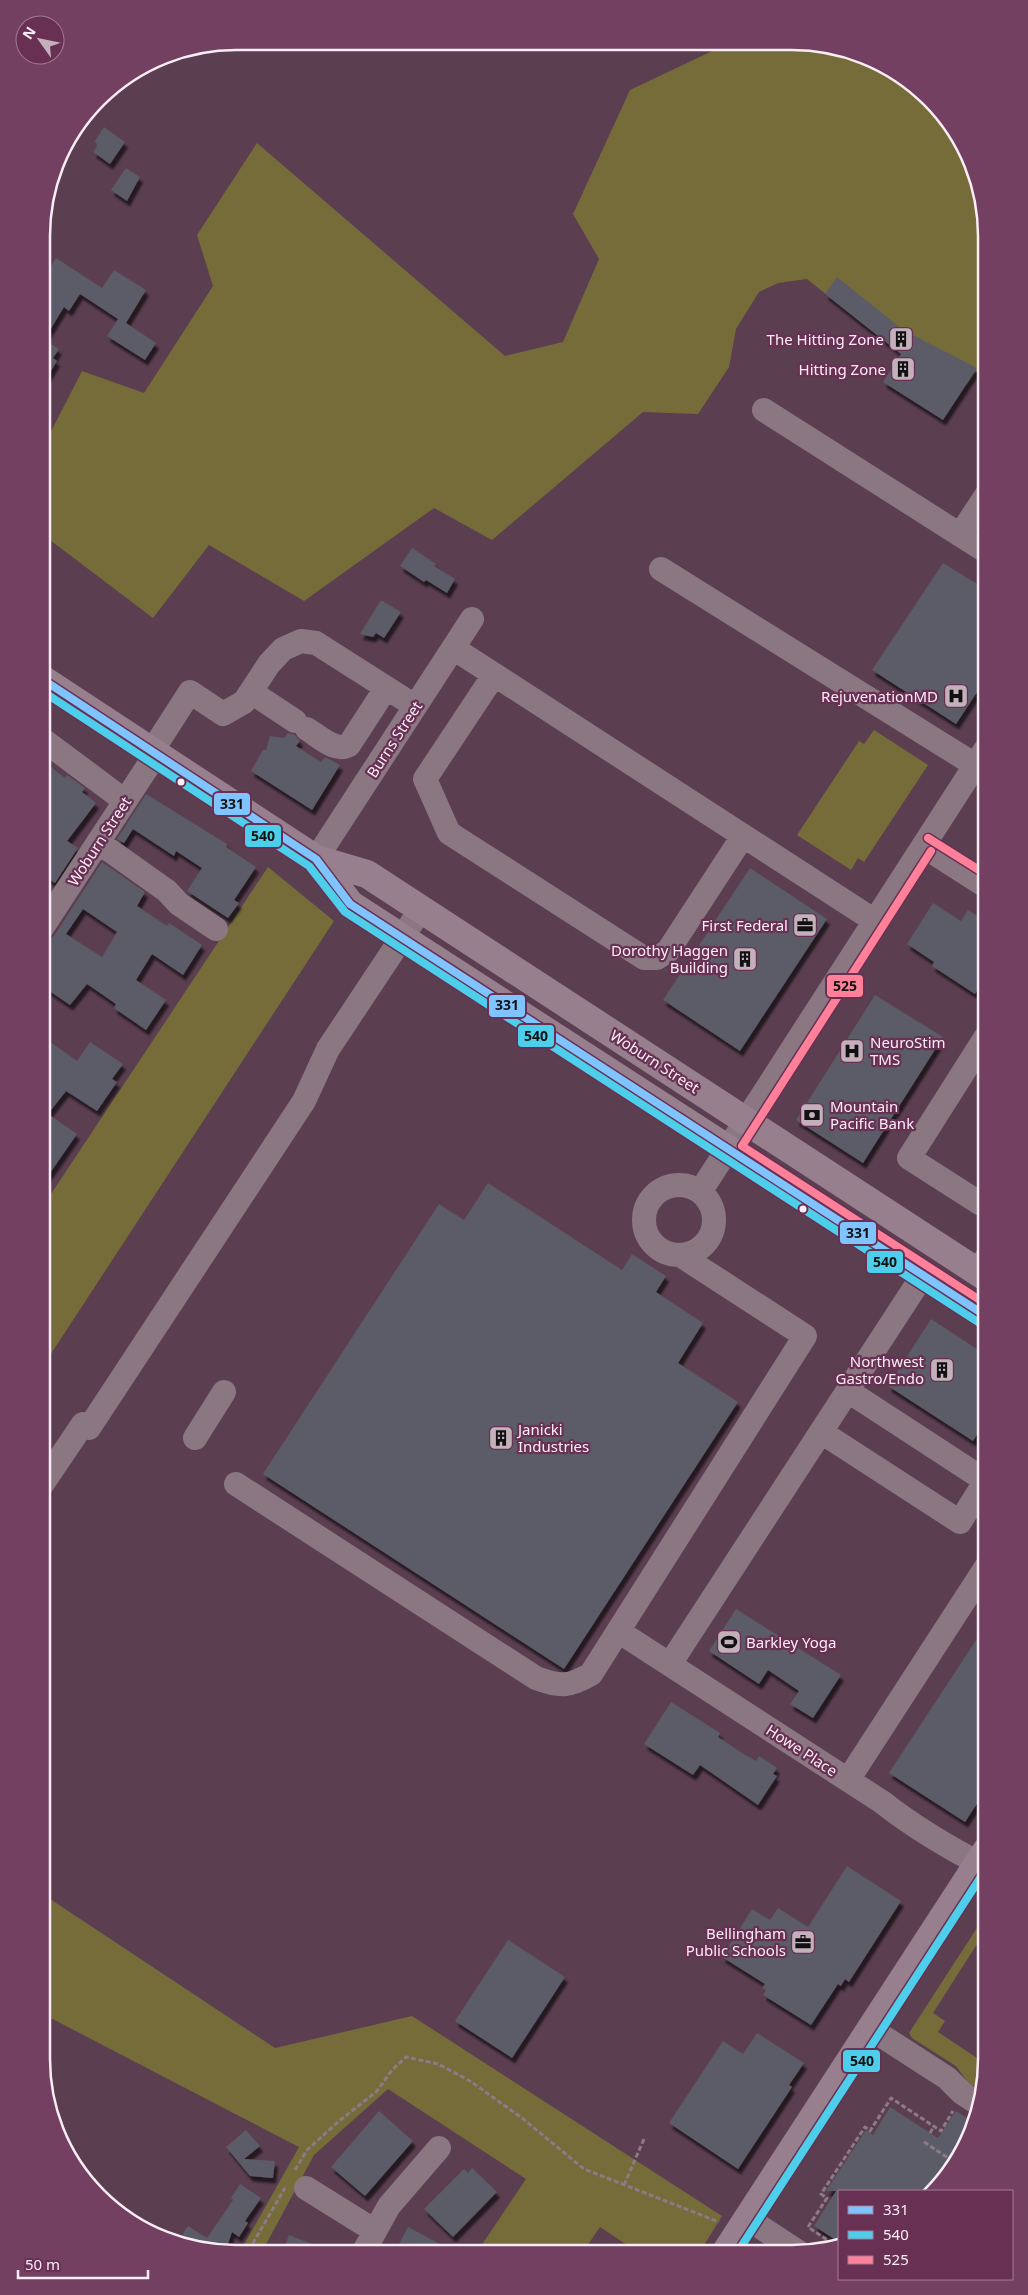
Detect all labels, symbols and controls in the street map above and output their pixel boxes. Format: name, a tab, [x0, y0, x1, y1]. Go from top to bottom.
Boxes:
north arrow	[15, 15, 65, 65]
text: N	[18, 23, 40, 43]
building icon: The Hitting Zone	[888, 326, 914, 352]
place label: The Hitting Zone	[767, 329, 884, 349]
building icon: Hitting Zone	[890, 356, 916, 382]
place label: Hitting Zone	[799, 359, 886, 379]
hospital icon: RejuvenationMD	[943, 683, 969, 709]
place label: RejuvenationMD	[821, 686, 938, 706]
street label: Burns Street	[362, 696, 427, 781]
unlabelled marker	[176, 777, 186, 787]
street label: Woburn Street	[63, 792, 136, 889]
line badge: 331	[213, 792, 251, 816]
text: 331	[220, 794, 244, 813]
line badge: 540	[244, 824, 282, 848]
text: 540	[251, 826, 275, 845]
office icon: First Federal	[792, 912, 818, 938]
place label: First Federal	[702, 915, 788, 935]
place label: Dorothy Haggen Building	[611, 940, 728, 977]
building icon: Dorothy Haggen Building	[732, 946, 758, 972]
line badge: 525	[826, 974, 864, 998]
text: 525	[833, 976, 857, 995]
line badge: 331	[488, 994, 526, 1018]
text: 331	[495, 995, 519, 1014]
line badge: 540	[517, 1024, 555, 1048]
street label: Woburn Street	[607, 1025, 704, 1098]
text: 540	[524, 1026, 548, 1045]
place label: NeuroStim TMS	[870, 1032, 946, 1069]
hospital icon: NeuroStim TMS	[839, 1038, 865, 1064]
place label: Mountain Pacific Bank	[830, 1096, 914, 1133]
bank icon: Mountain Pacific Bank	[799, 1102, 825, 1128]
unlabelled marker	[798, 1204, 808, 1214]
line badge: 331	[839, 1221, 877, 1245]
text: 331	[846, 1223, 870, 1242]
line badge: 540	[866, 1250, 904, 1274]
text: 540	[873, 1252, 897, 1271]
place label: Northwest Gastro/Endo	[836, 1351, 925, 1388]
building icon: Northwest Gastro/Endo	[929, 1357, 955, 1383]
place label: Janicki Industries	[516, 1419, 589, 1456]
building icon: Janicki Industries	[488, 1425, 514, 1451]
sports icon: Barkley Yoga	[716, 1629, 742, 1655]
place label: Barkley Yoga	[746, 1632, 836, 1652]
street label: Howe Place	[763, 1720, 841, 1780]
place label: Bellingham Public Schools	[686, 1923, 786, 1960]
office icon: Bellingham Public Schools	[790, 1929, 816, 1955]
line badge: 540	[842, 2049, 881, 2073]
text: 540	[850, 2051, 874, 2070]
legend	[838, 2190, 1013, 2280]
text: 331	[883, 2199, 909, 2219]
text: 540	[883, 2224, 909, 2244]
scale bar	[18, 2248, 148, 2280]
text: 525	[883, 2249, 909, 2269]
text: 50 m	[25, 2254, 60, 2274]

